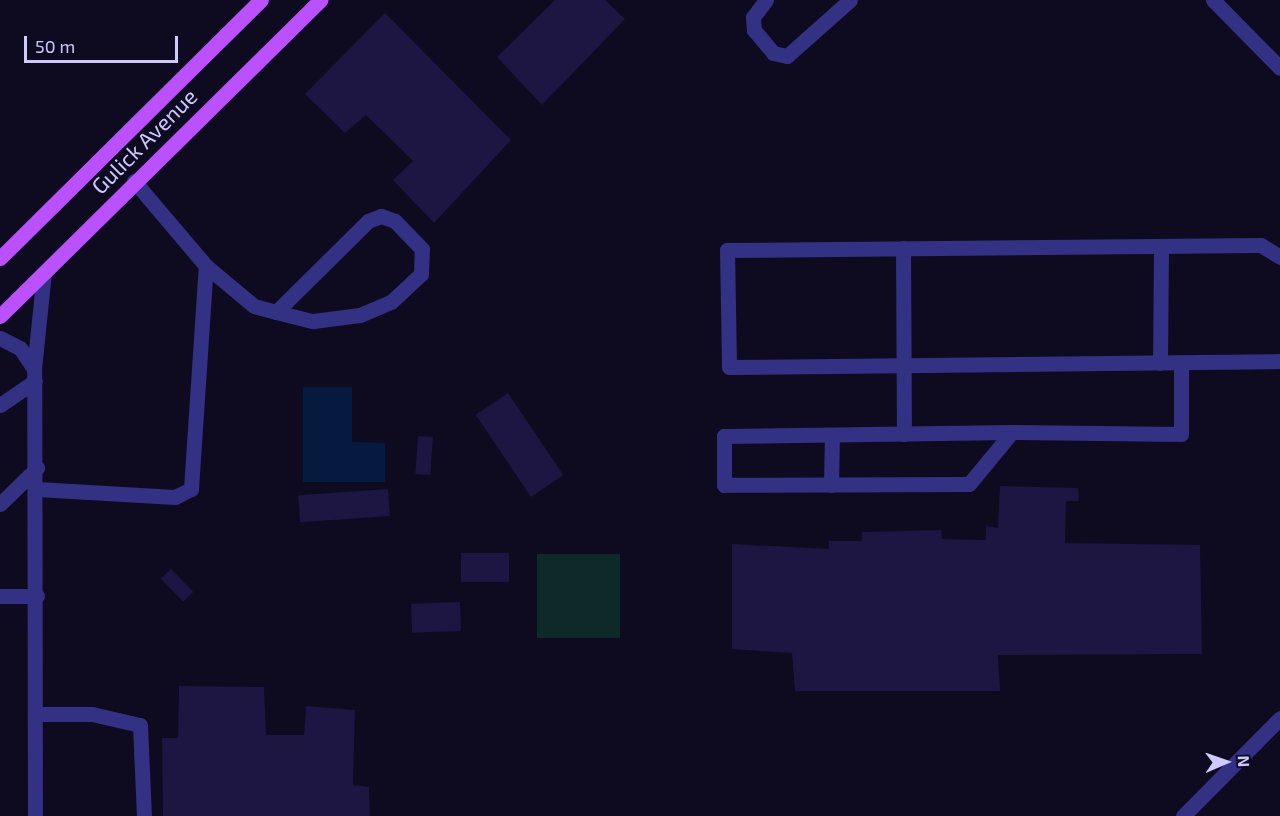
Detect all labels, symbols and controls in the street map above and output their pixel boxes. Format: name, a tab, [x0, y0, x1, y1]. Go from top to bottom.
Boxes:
scale bar	[27, 24, 182, 62]
text: 50 m	[35, 35, 75, 57]
street label: Gulick Avenue	[86, 83, 202, 199]
north arrow	[1196, 732, 1256, 792]
text: N	[1235, 755, 1254, 767]

